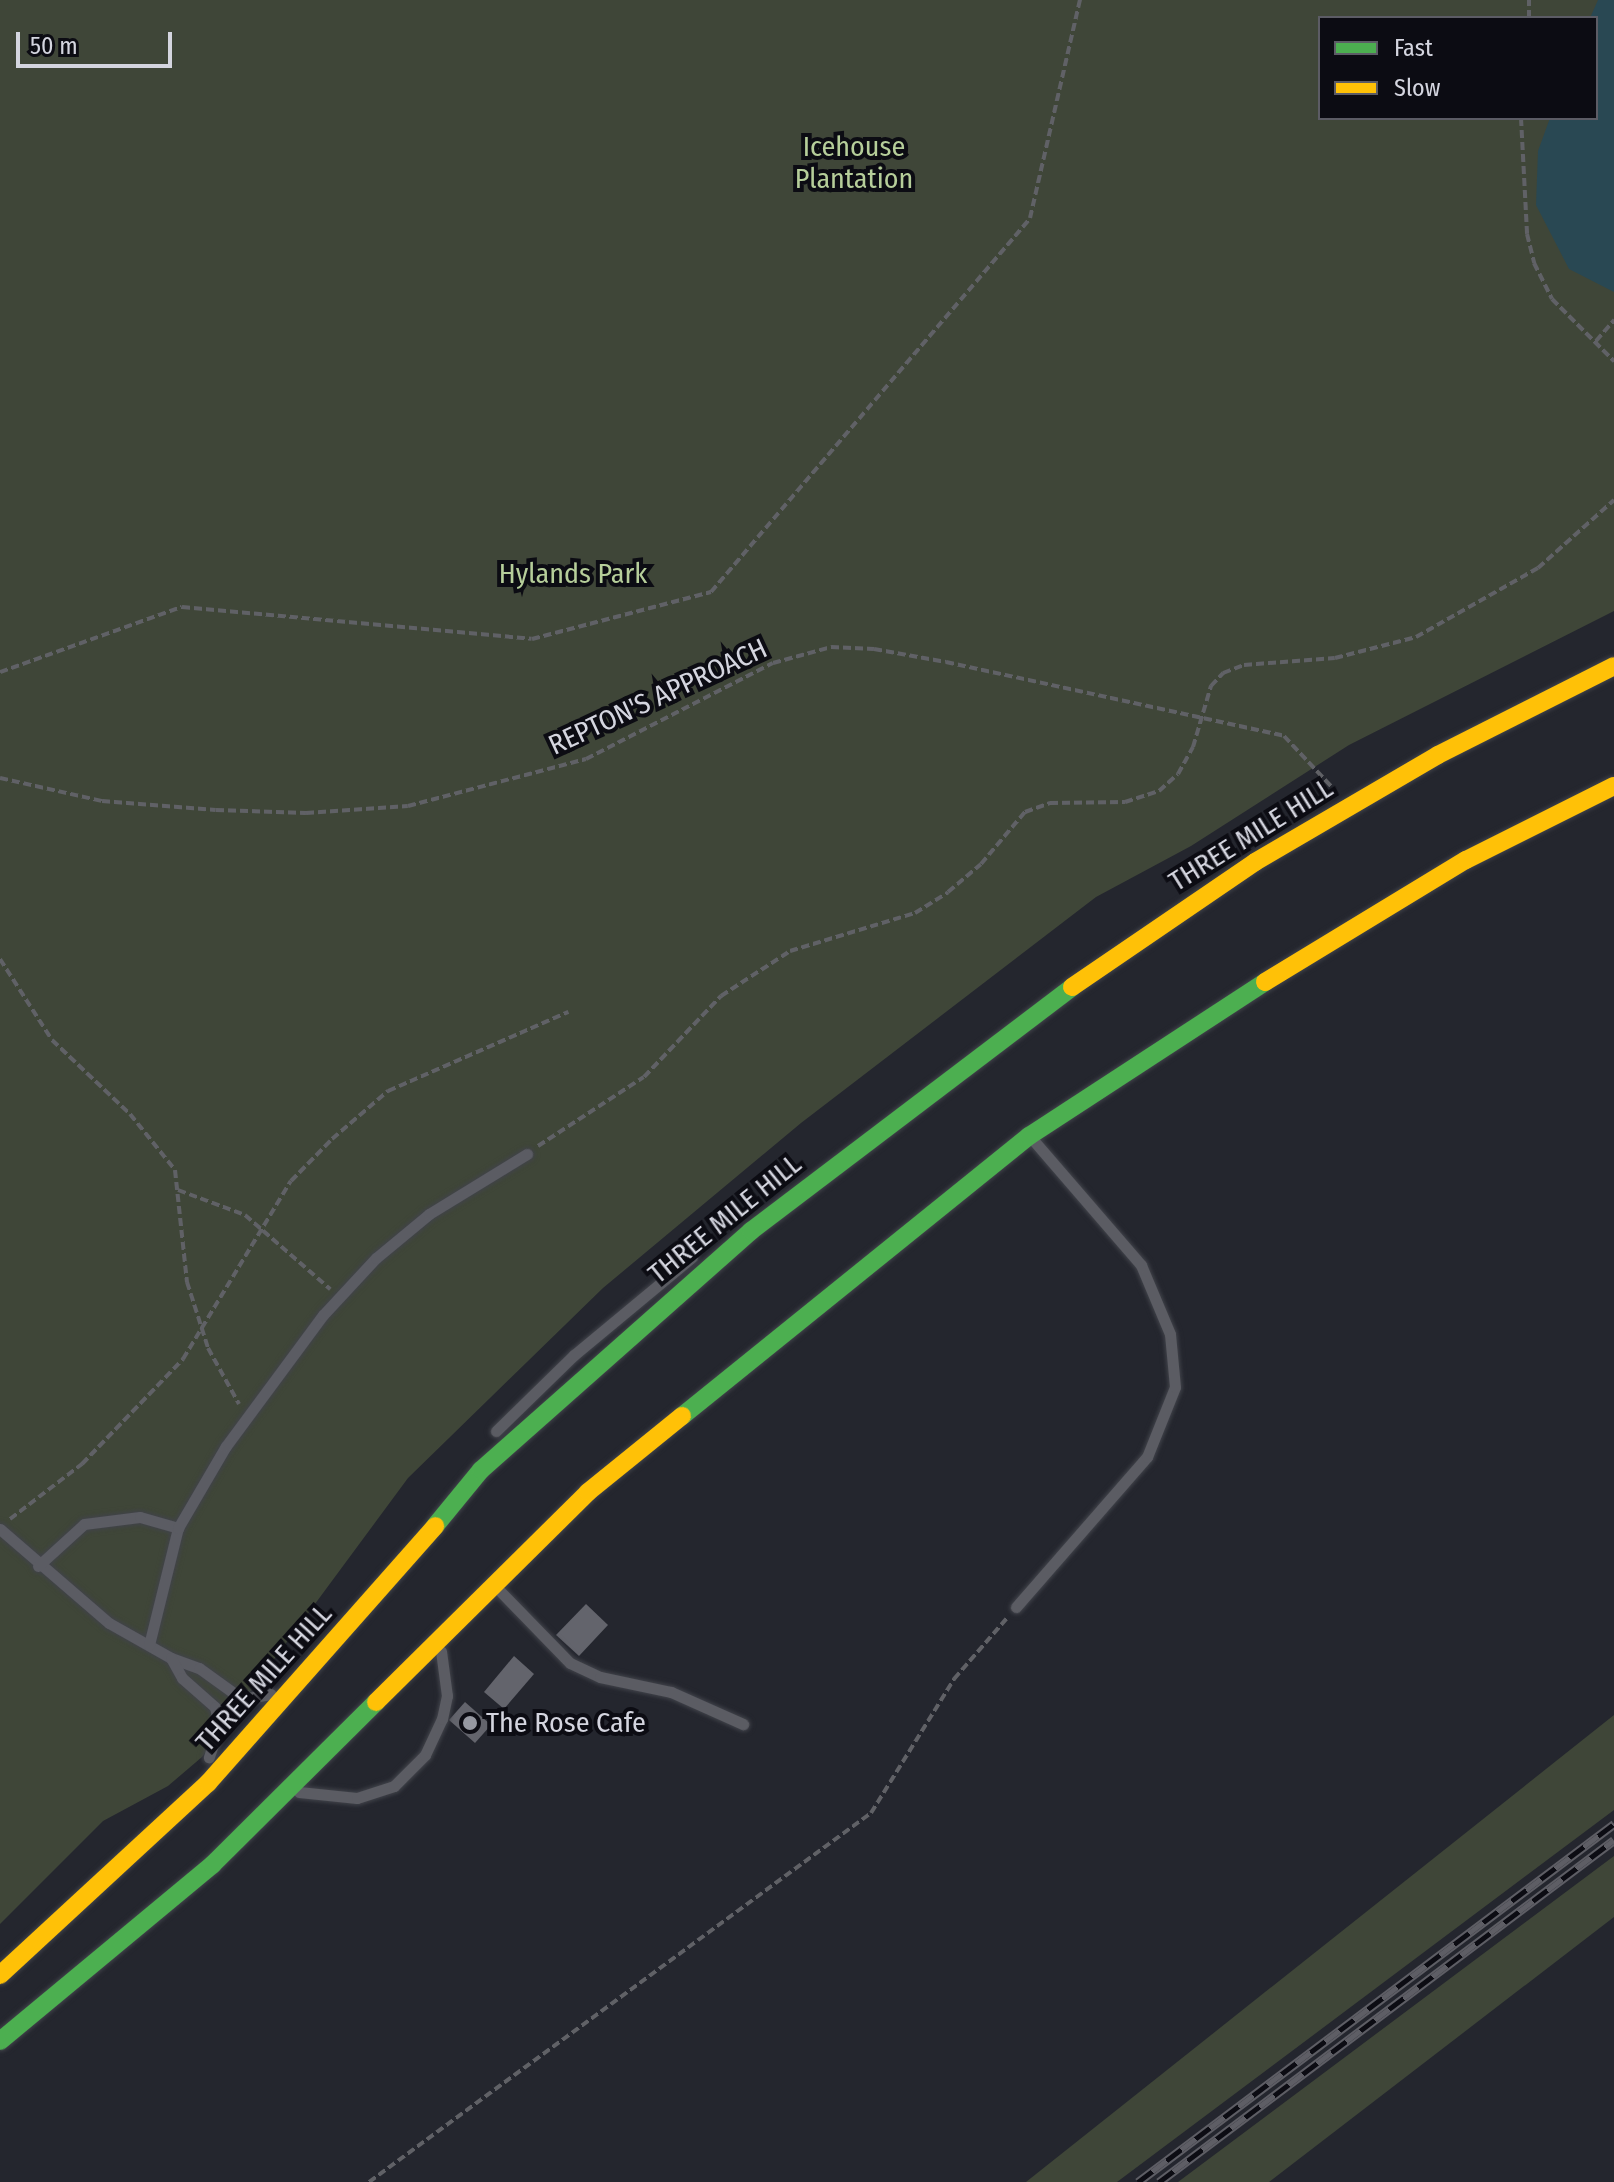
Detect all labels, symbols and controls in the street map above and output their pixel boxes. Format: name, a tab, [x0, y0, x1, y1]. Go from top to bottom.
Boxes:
scale bar	[20, 16, 176, 66]
legend	[1318, 16, 1598, 120]
text: 50 m	[30, 32, 78, 60]
text: Fast	[1394, 34, 1433, 62]
text: Slow	[1394, 74, 1440, 102]
park label: Icehouse Plantation	[795, 130, 913, 196]
park label: Hylands Park	[499, 557, 647, 591]
street label: REPTON'S APPROACH	[543, 632, 773, 762]
street label: THREE MILE HILL	[1163, 771, 1339, 899]
street label: THREE MILE HILL	[642, 1147, 808, 1291]
street label: THREE MILE HILL	[189, 1597, 339, 1759]
place label: The Rose Cafe	[486, 1706, 646, 1740]
marker: The Rose Cafe	[461, 1714, 479, 1732]

